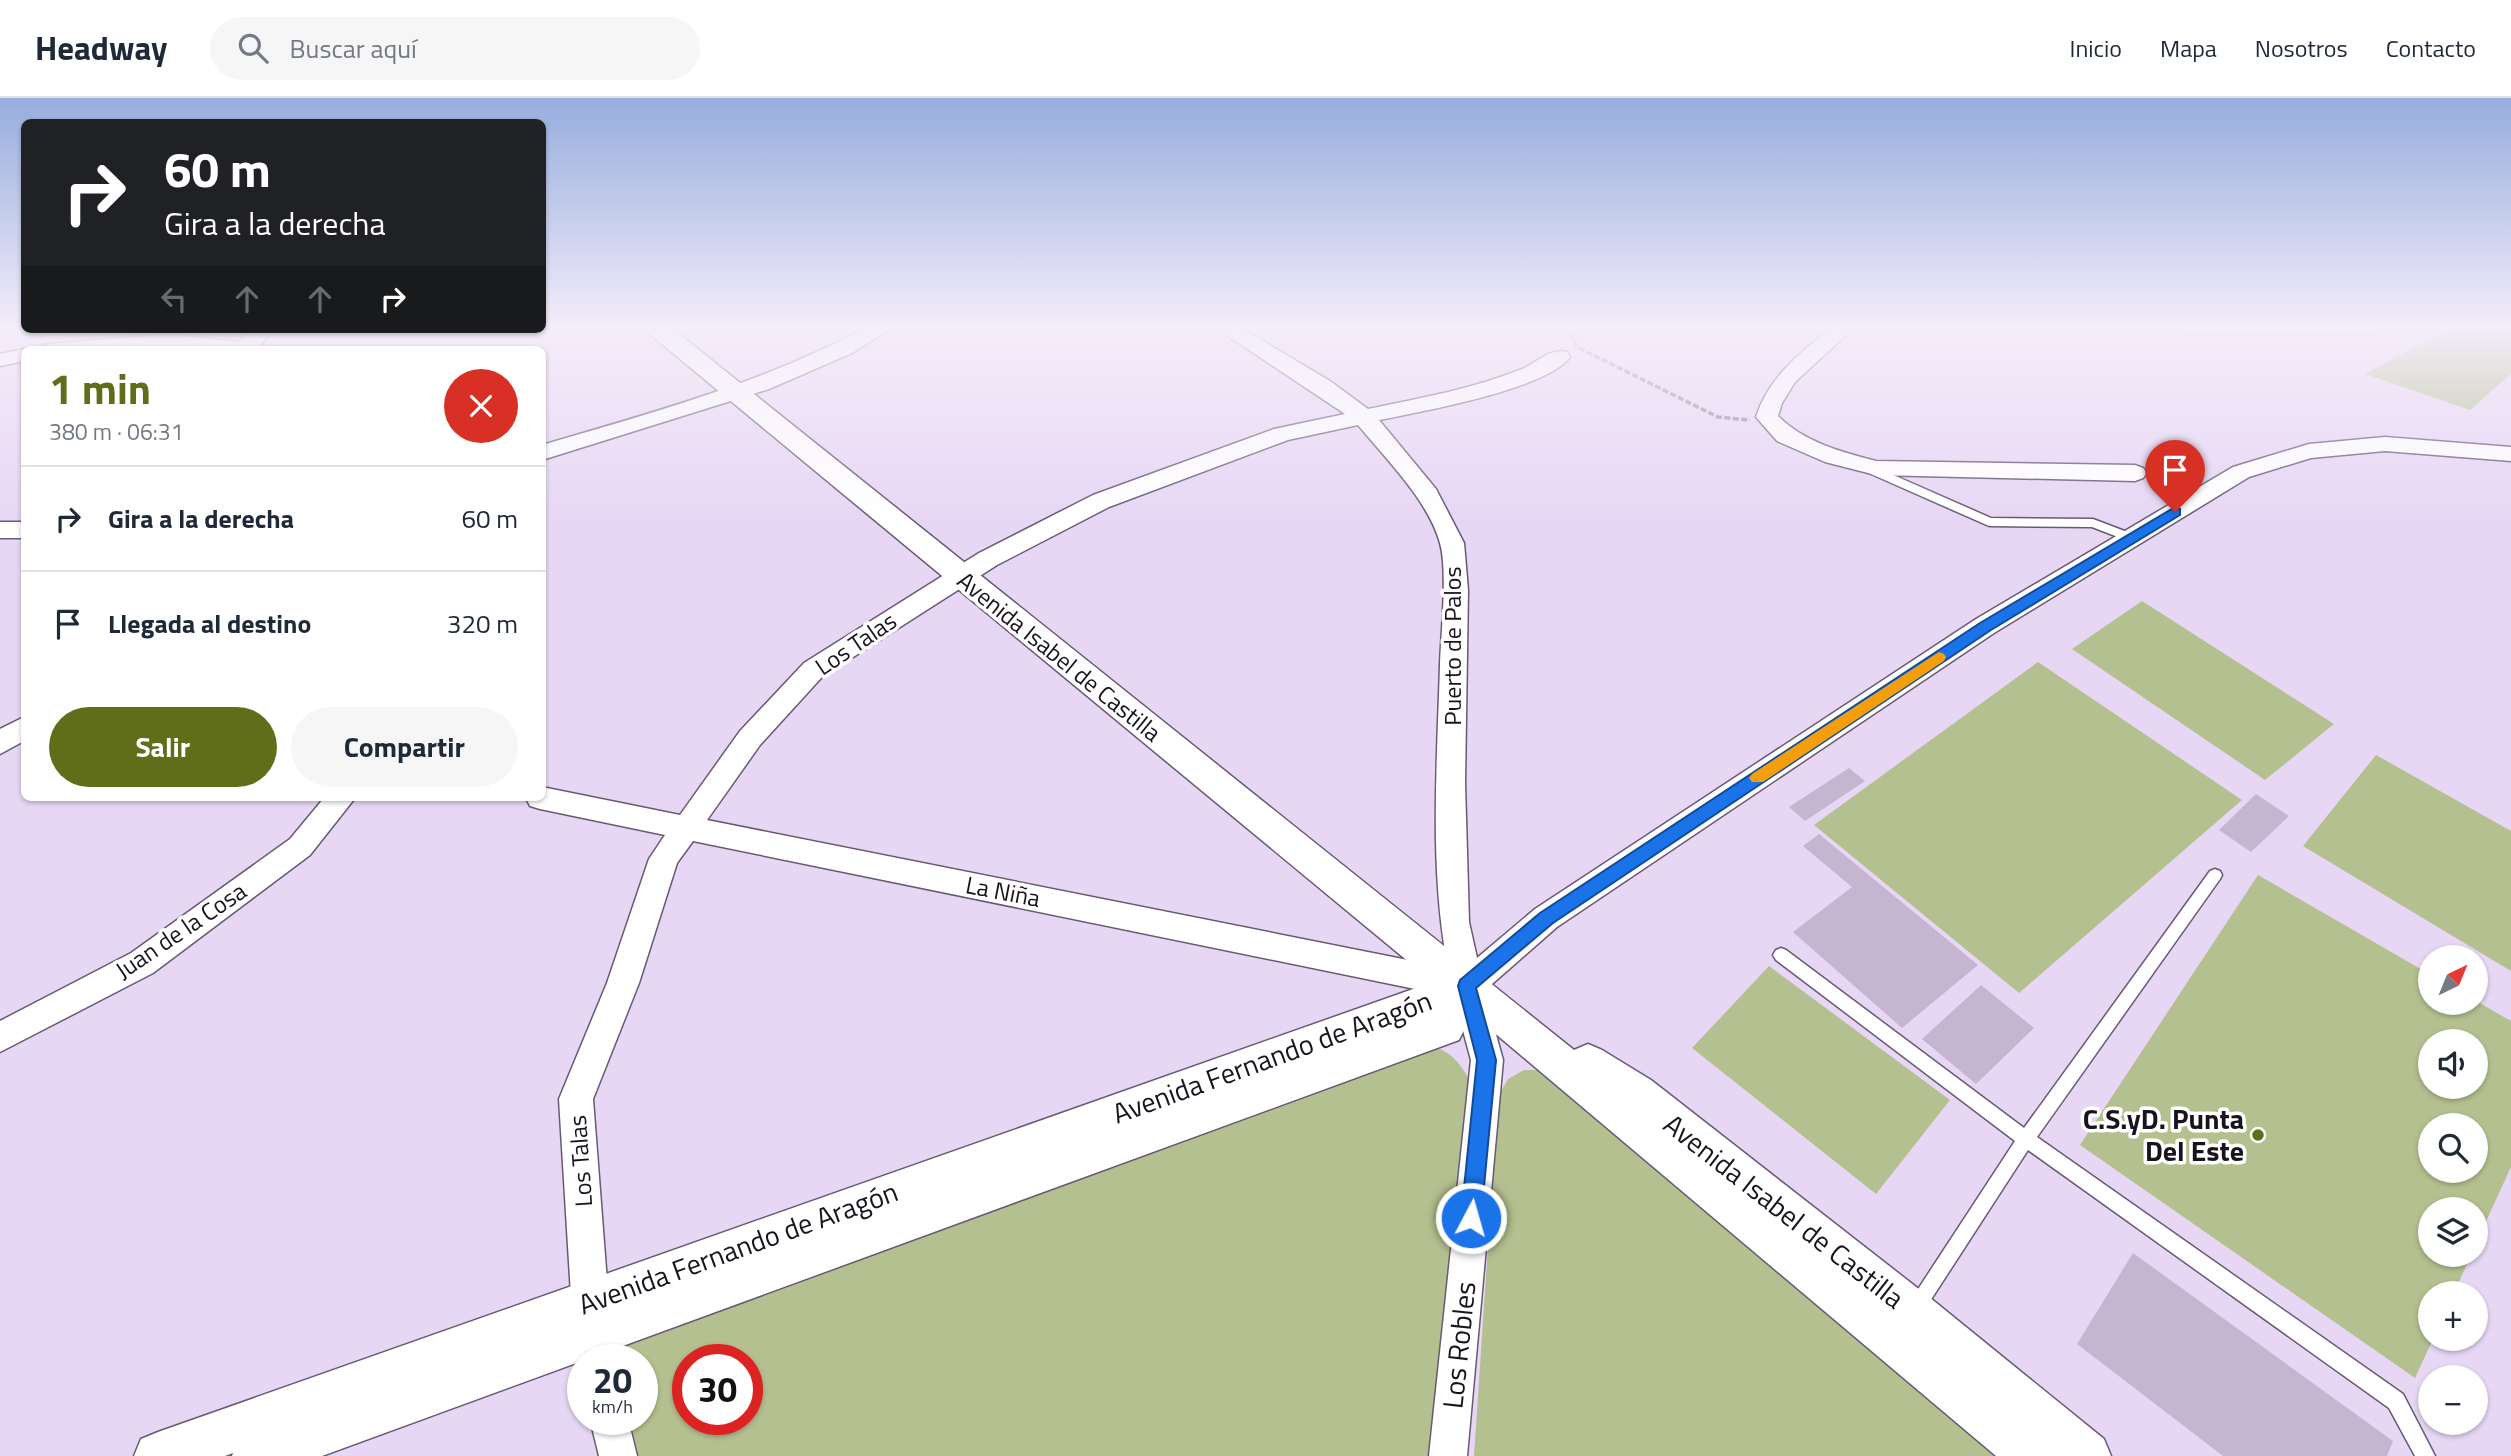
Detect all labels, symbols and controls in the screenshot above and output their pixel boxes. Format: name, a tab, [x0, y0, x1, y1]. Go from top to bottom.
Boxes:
search box	[210, 17, 700, 80]
text: Headway	[35, 23, 168, 73]
icon: search	[234, 29, 272, 67]
text: Buscar aquí	[290, 29, 417, 68]
text: Inicio	[2070, 30, 2122, 66]
text: Mapa	[2160, 30, 2217, 66]
text: Nosotros	[2255, 30, 2348, 66]
text: Contacto	[2386, 30, 2476, 66]
text: 60 m	[164, 131, 271, 206]
icon: right	[49, 147, 140, 238]
text: Gira a la derecha	[164, 199, 386, 247]
icon: left	[155, 280, 193, 318]
icon: ahead	[228, 280, 266, 318]
icon: ahead	[301, 280, 339, 318]
icon: right	[374, 280, 412, 318]
text: 1 min	[49, 356, 151, 420]
button: close	[444, 369, 518, 443]
text: 380 m · 06:31	[49, 414, 184, 449]
pin	[2145, 440, 2205, 512]
icon: arrive	[2156, 451, 2194, 489]
text: Gira a la derecha	[108, 499, 294, 538]
text: 60 m	[461, 499, 518, 538]
icon: right	[49, 500, 87, 538]
street label: Avenida Isabel de Castilla	[950, 563, 1169, 750]
street label: Puerto de Palos	[1434, 566, 1470, 726]
street label: Los Talas	[807, 603, 904, 684]
text: Llegada al destino	[108, 604, 311, 643]
text: 320 m	[447, 604, 518, 643]
icon: arrive	[49, 605, 87, 643]
button: Salir	[49, 707, 277, 787]
button: Compartir	[291, 707, 518, 787]
street label: La Niña	[963, 866, 1044, 916]
street label: Juan de la Cosa	[108, 873, 253, 987]
north arrow	[2418, 945, 2488, 1015]
map controls	[2418, 945, 2488, 1435]
street label: Avenida Fernando de Aragón	[1106, 979, 1438, 1134]
button: sound	[2418, 1029, 2488, 1099]
place label: C.S.yD. Punta Del Este	[2083, 1097, 2244, 1172]
street label: Avenida Isabel de Castilla	[1655, 1103, 1914, 1319]
button: search	[2418, 1113, 2488, 1183]
street label: Los Talas	[559, 1114, 601, 1208]
marker: C.S.yD. Punta Del Este	[2250, 1127, 2266, 1143]
street label: Avenida Fernando de Aragón	[572, 1170, 904, 1325]
position arrow	[1434, 1181, 1508, 1255]
button: layers	[2418, 1197, 2488, 1267]
street label: Los Robles	[1430, 1279, 1487, 1411]
button: +	[2418, 1281, 2488, 1351]
speed limit sign: 30	[672, 1344, 763, 1435]
text: 20	[593, 1353, 632, 1407]
button: −	[2418, 1365, 2488, 1435]
text: km/h	[592, 1393, 633, 1420]

